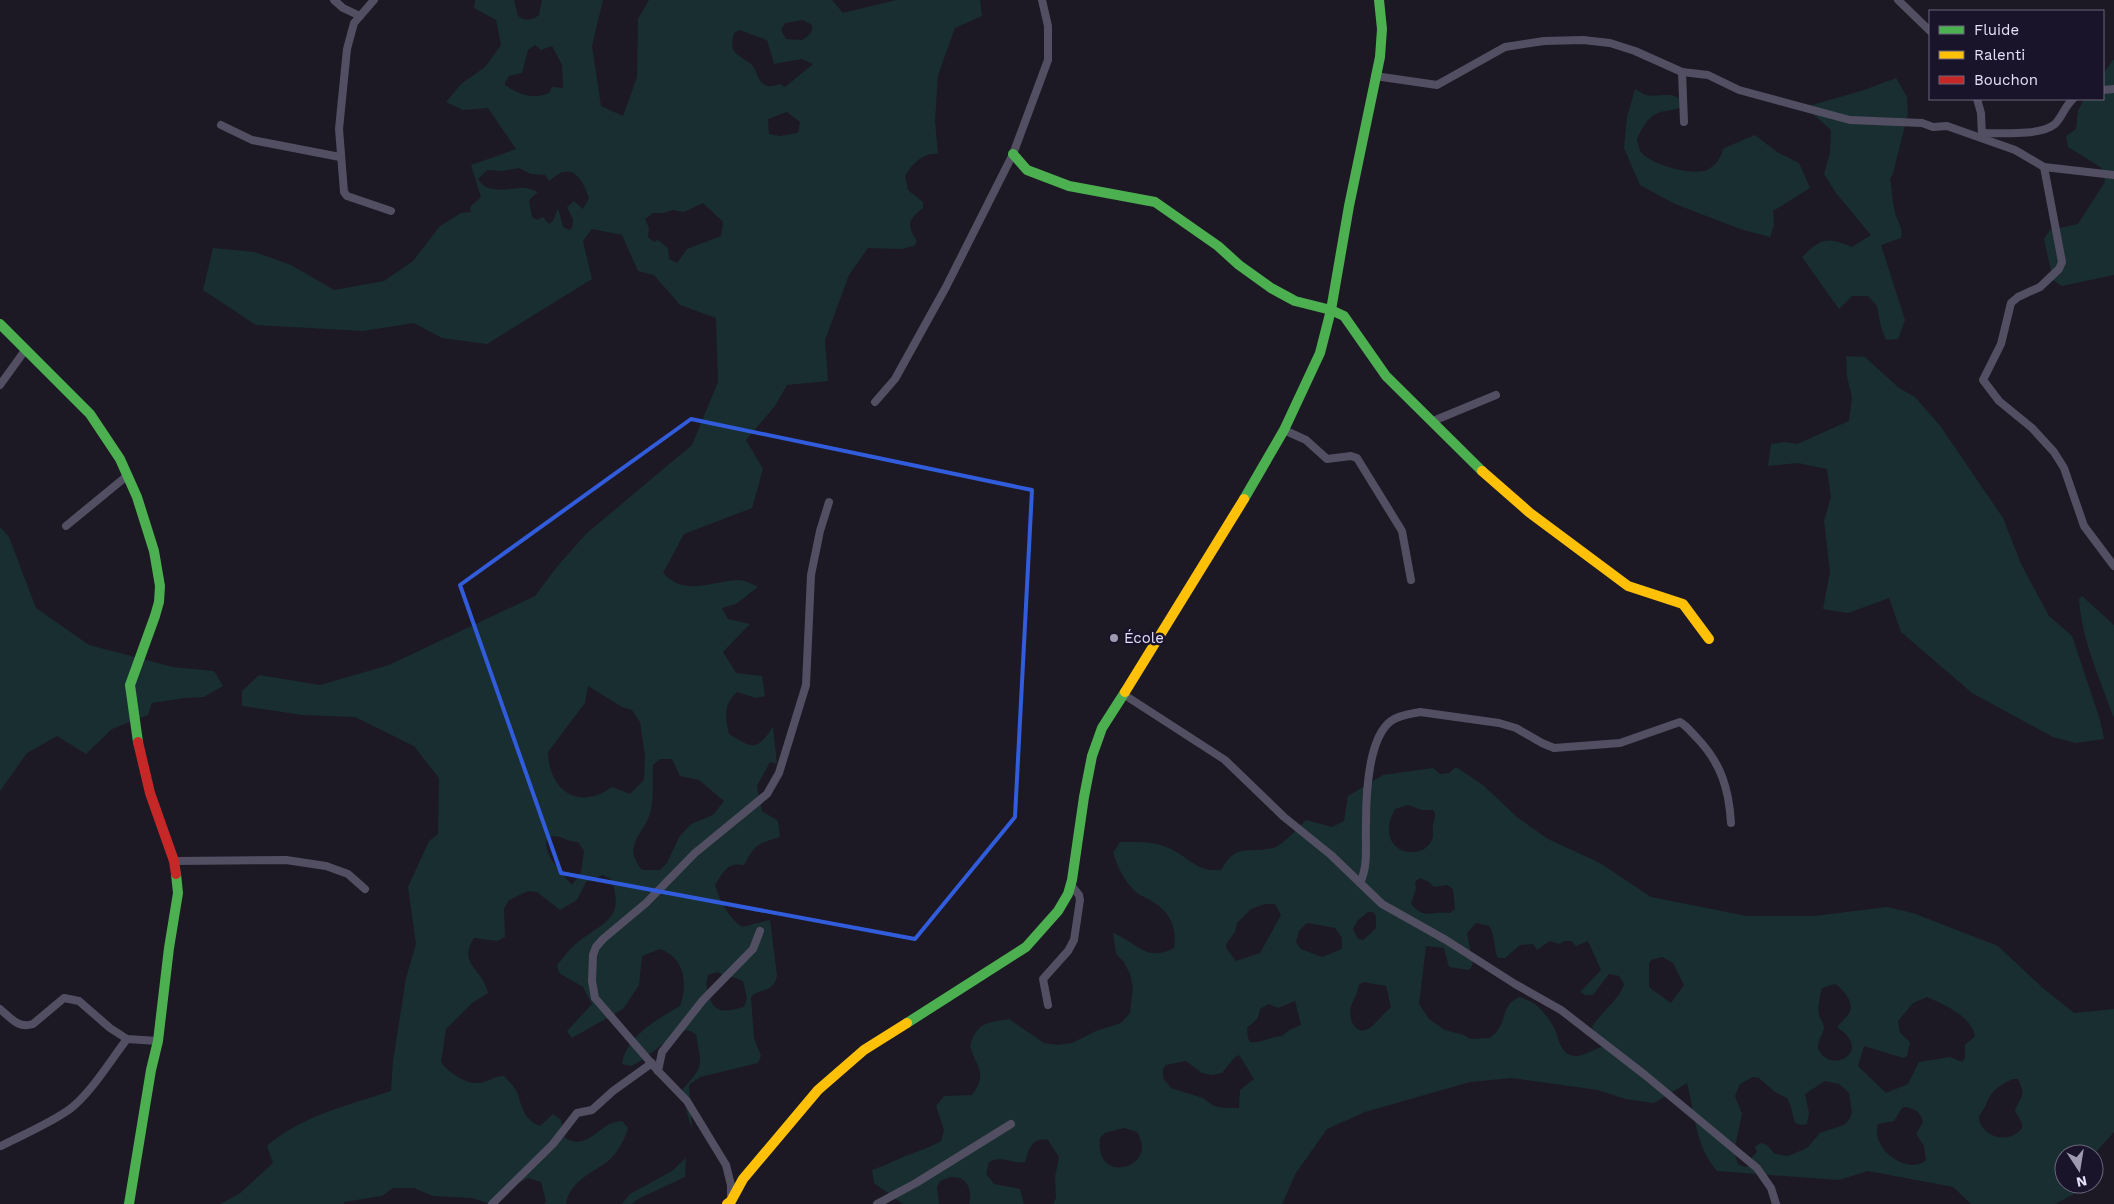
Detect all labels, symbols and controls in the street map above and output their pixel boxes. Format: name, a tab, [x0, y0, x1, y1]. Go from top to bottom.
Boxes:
legend	[1929, 10, 2104, 100]
text: Fluide	[1974, 21, 2019, 39]
text: Ralenti	[1974, 46, 2025, 64]
text: Bouchon	[1974, 71, 2038, 89]
place label: École	[1124, 629, 1164, 647]
marker: École	[1108, 632, 1120, 644]
north arrow	[2054, 1144, 2104, 1194]
text: N	[2075, 1173, 2088, 1191]

